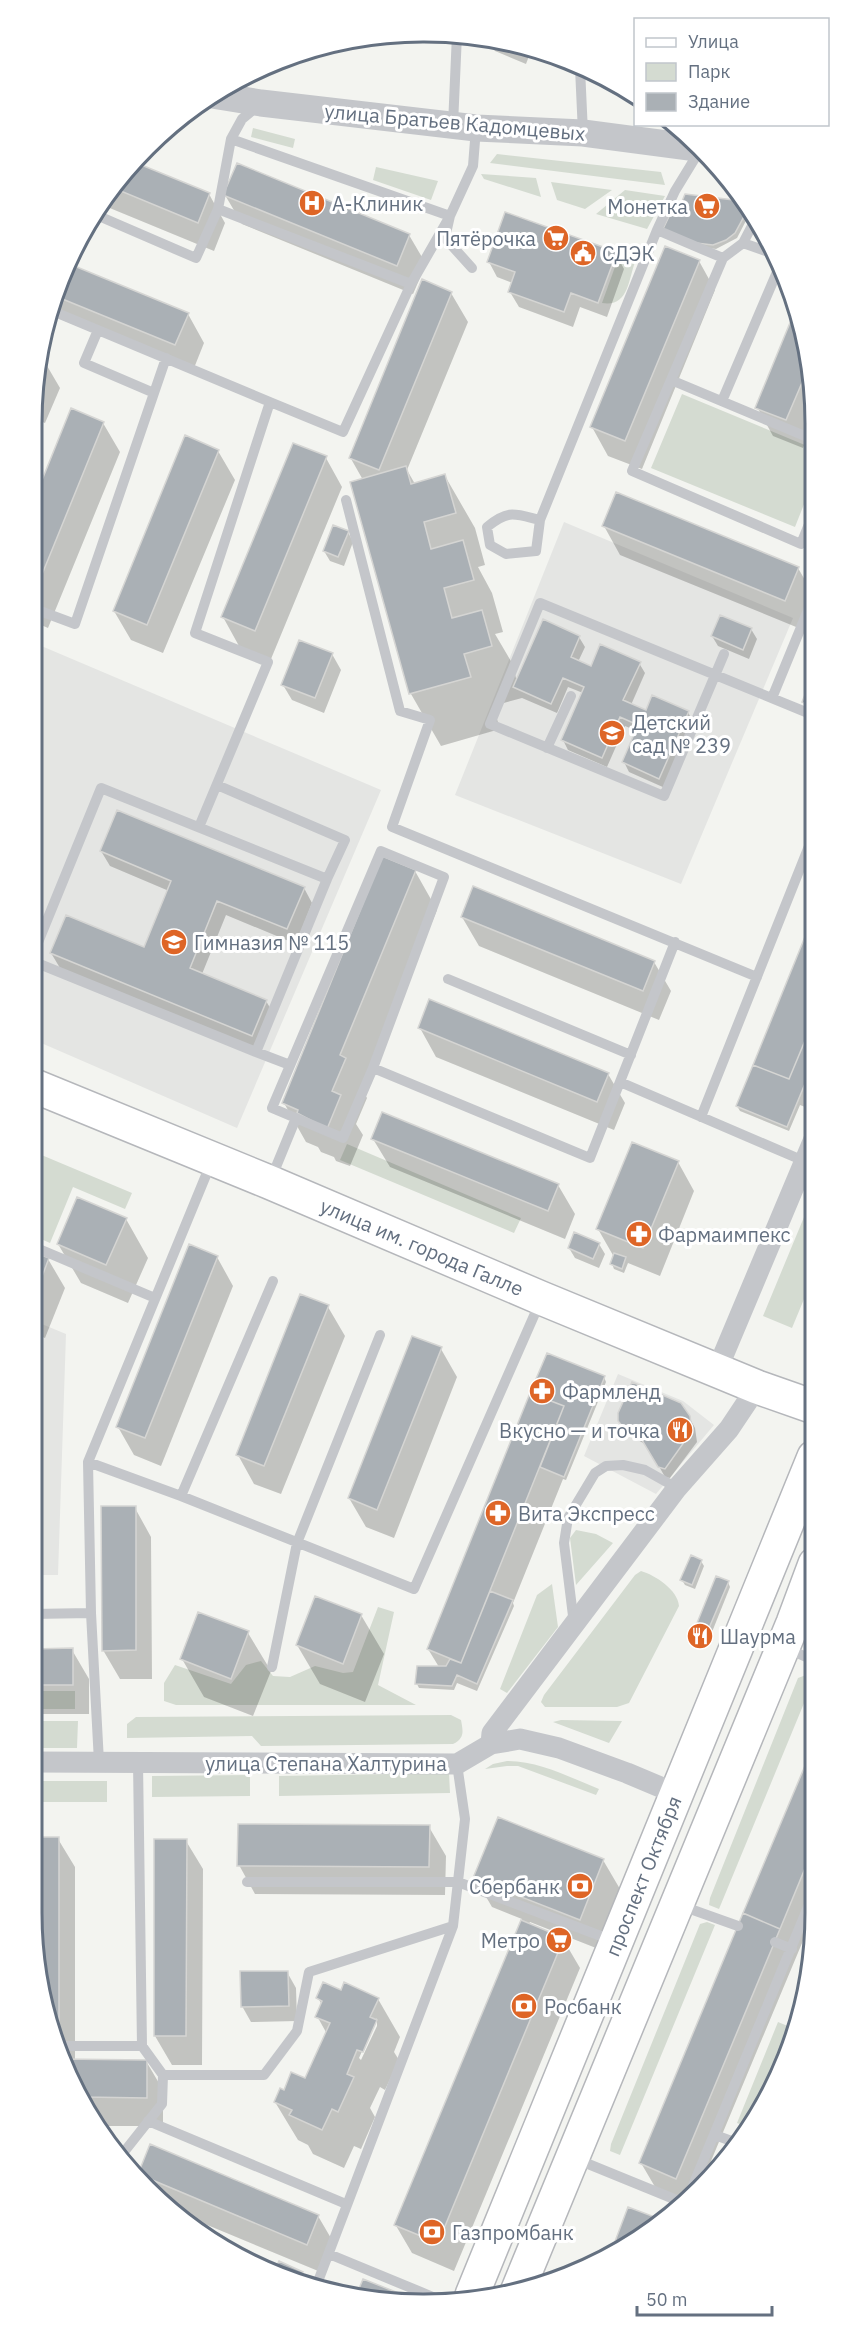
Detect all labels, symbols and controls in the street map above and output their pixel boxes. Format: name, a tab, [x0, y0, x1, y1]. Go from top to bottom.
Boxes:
legend	[634, 18, 829, 126]
text: Улица	[688, 30, 739, 53]
text: Парк	[688, 60, 731, 83]
text: Здание	[688, 90, 750, 113]
street label: улица Братьев Кадомцевых	[324, 97, 586, 147]
hospital icon: А-Клиник	[297, 188, 327, 218]
place label: А-Клиник	[332, 190, 423, 217]
supermarket icon: Монетка	[692, 191, 722, 221]
place label: Монетка	[607, 193, 688, 220]
supermarket icon: Пятёрочка	[541, 223, 571, 253]
place label: Пятёрочка	[436, 225, 536, 252]
public building icon: СДЭК	[568, 238, 598, 268]
place label: СДЭК	[602, 240, 655, 267]
place label: Детский сад № 239	[632, 709, 731, 759]
school or university icon: Детский сад № 239	[597, 718, 627, 748]
school or university icon: Гимназия № 115	[159, 927, 189, 957]
place label: Гимназия № 115	[194, 929, 349, 956]
street label: улица им. города Галле	[316, 1192, 528, 1302]
pharmacy icon: Фармаимпекс	[624, 1219, 654, 1249]
place label: Фармаимпекс	[658, 1221, 791, 1248]
pharmacy icon: Фармленд	[527, 1376, 557, 1406]
place label: Фармленд	[562, 1378, 661, 1405]
restaurant icon: Вкусно — и точка	[665, 1415, 695, 1445]
place label: Вкусно — и точка	[499, 1417, 660, 1444]
pharmacy icon: Вита Экспресс	[483, 1498, 513, 1528]
place label: Вита Экспресс	[518, 1500, 655, 1527]
restaurant icon: Шаурма	[685, 1621, 715, 1651]
place label: Шаурма	[720, 1623, 796, 1650]
street label: улица Степана Халтурина	[205, 1750, 447, 1777]
street label: проспект Октября	[599, 1792, 687, 1960]
bank icon: Сбербанк	[565, 1871, 595, 1901]
place label: Сбербанк	[469, 1873, 560, 1900]
supermarket icon: Метро	[544, 1925, 574, 1955]
place label: Метро	[481, 1927, 540, 1954]
bank icon: Росбанк	[509, 1991, 539, 2021]
place label: Росбанк	[544, 1993, 622, 2020]
bank icon: Газпромбанк	[417, 2217, 447, 2247]
place label: Газпромбанк	[452, 2219, 574, 2246]
scale bar	[637, 2279, 772, 2317]
text: 50 m	[646, 2288, 688, 2311]

